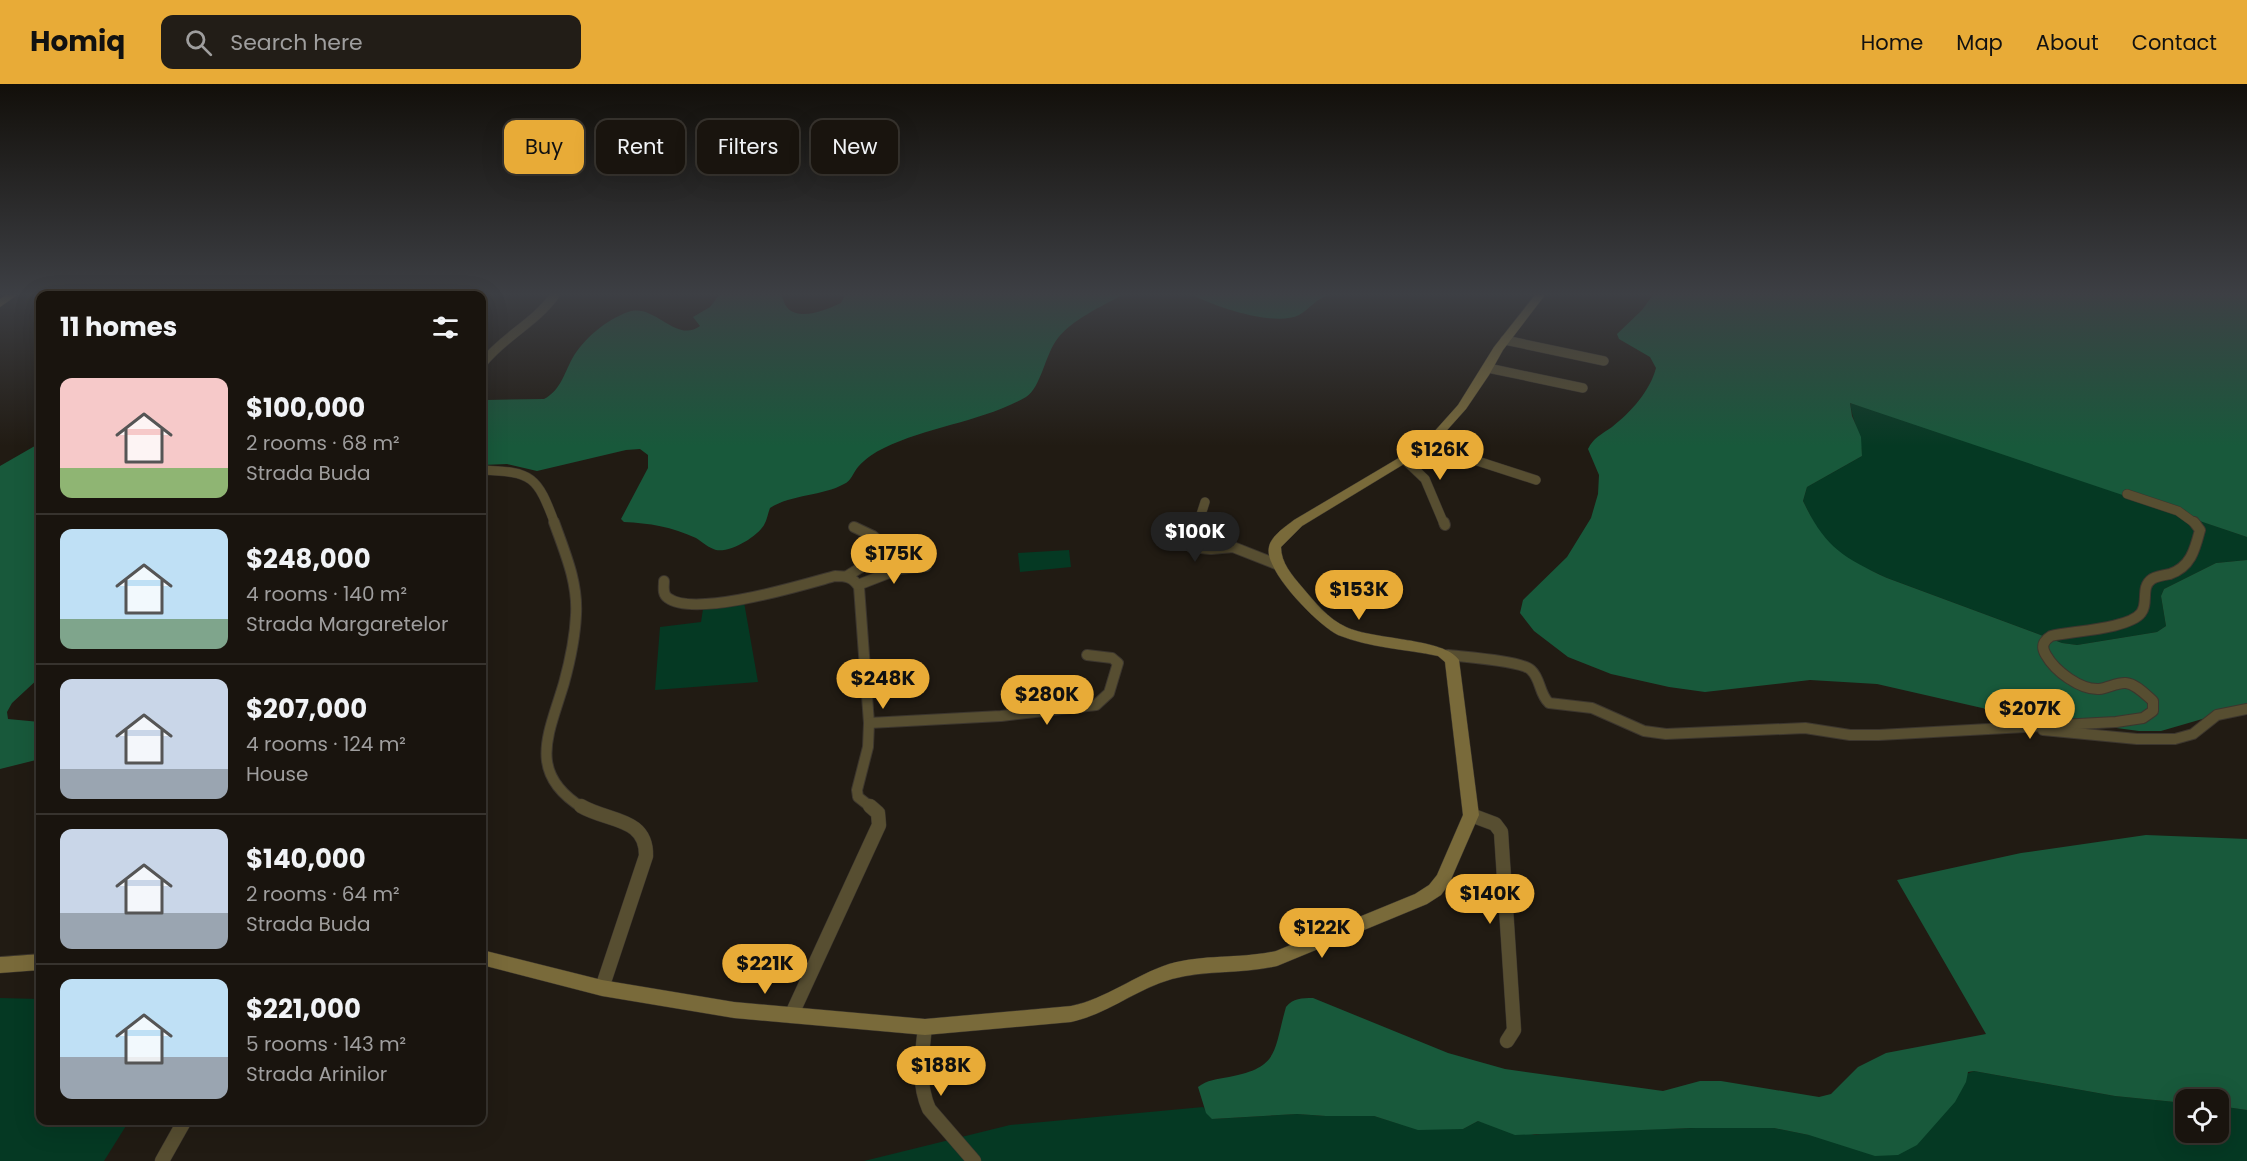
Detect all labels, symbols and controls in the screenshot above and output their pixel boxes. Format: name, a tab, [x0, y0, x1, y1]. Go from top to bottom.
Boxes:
search box	[161, 15, 581, 69]
text: Homiq	[30, 22, 125, 61]
icon: search	[182, 26, 215, 59]
text: Search here	[230, 27, 363, 58]
text: Home	[1861, 28, 1923, 57]
text: Map	[1956, 28, 2003, 57]
text: About	[2036, 28, 2099, 57]
text: Contact	[2132, 28, 2217, 57]
chip: Buy	[504, 120, 584, 174]
chip: Rent	[596, 120, 685, 174]
chip: Filters	[697, 120, 799, 174]
chip: New	[811, 120, 898, 174]
text: 11 homes	[60, 309, 177, 345]
icon: filters	[429, 311, 462, 344]
text: $100,000	[246, 390, 365, 426]
icon: home	[108, 402, 180, 474]
text: 2 rooms · 68 m²	[246, 429, 400, 457]
pin: $126K	[1398, 430, 1482, 481]
text: $126K	[1411, 435, 1469, 463]
text: Strada Buda	[246, 459, 370, 487]
pin: $100K	[1153, 512, 1237, 563]
text: $100K	[1165, 517, 1225, 545]
pin: $175K	[852, 534, 936, 585]
text: $175K	[865, 539, 923, 567]
text: $248,000	[246, 541, 371, 577]
icon: home	[108, 553, 180, 625]
pin: $153K	[1317, 570, 1401, 621]
text: $153K	[1329, 575, 1389, 603]
text: 4 rooms · 140 m²	[246, 580, 407, 608]
text: Strada Margaretelor	[246, 610, 448, 638]
pin: $248K	[841, 659, 925, 710]
text: $248K	[850, 664, 916, 692]
pin: $280K	[1005, 675, 1089, 726]
text: $280K	[1015, 680, 1079, 708]
pin: $207K	[1988, 689, 2072, 740]
text: $207,000	[246, 691, 367, 727]
text: $207K	[1999, 694, 2061, 722]
icon: home	[108, 703, 180, 775]
text: 4 rooms · 124 m²	[246, 730, 406, 758]
text: House	[246, 760, 308, 788]
text: $140,000	[246, 841, 366, 877]
icon: home	[108, 853, 180, 925]
pin: $140K	[1448, 874, 1532, 925]
text: $140K	[1459, 879, 1521, 907]
text: 2 rooms · 64 m²	[246, 880, 400, 908]
pin: $122K	[1280, 908, 1364, 959]
text: Strada Buda	[246, 910, 370, 938]
text: $122K	[1293, 913, 1351, 941]
pin: $221K	[723, 944, 807, 995]
text: $221K	[736, 949, 794, 977]
text: $221,000	[246, 991, 361, 1027]
icon: home	[108, 1003, 180, 1075]
text: 5 rooms · 143 m²	[246, 1030, 406, 1058]
pin: $188K	[899, 1046, 983, 1097]
text: $188K	[911, 1051, 971, 1079]
text: Strada Arinilor	[246, 1060, 387, 1088]
map controls	[2175, 1089, 2229, 1143]
button: locate	[2175, 1089, 2229, 1143]

